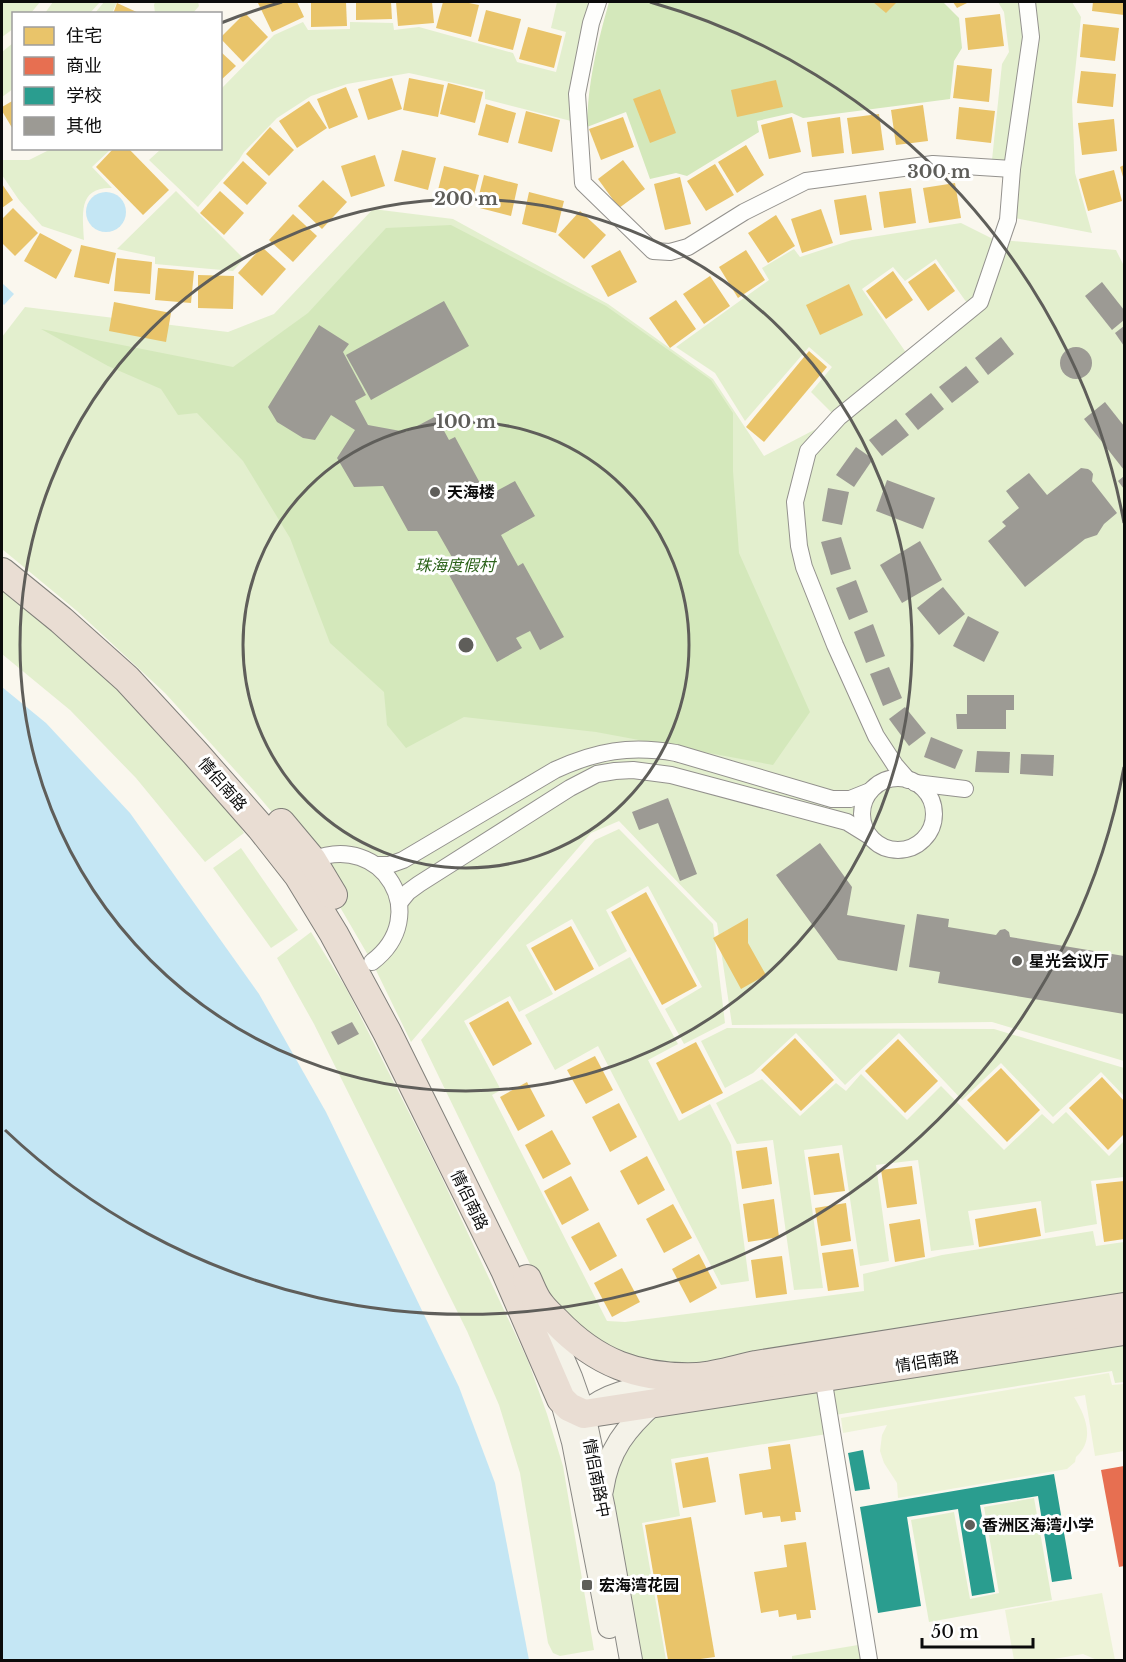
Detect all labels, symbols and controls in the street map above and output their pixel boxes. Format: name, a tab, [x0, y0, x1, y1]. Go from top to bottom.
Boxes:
legend	[12, 12, 222, 150]
text: 住宅	[66, 25, 102, 47]
text: 商业	[66, 55, 102, 77]
text: 学校	[66, 85, 102, 107]
text: 其他	[66, 115, 102, 137]
text: 300 m	[907, 161, 971, 183]
text: 200 m	[434, 188, 498, 210]
text: 100 m	[436, 411, 496, 433]
place label: 天海楼	[447, 482, 495, 502]
marker: 天海楼	[428, 485, 442, 499]
park label: 珠海度假村	[415, 555, 497, 575]
centre of rings	[456, 635, 476, 655]
street label: 情侣南路	[194, 753, 252, 815]
place label: 星光会议厅	[1029, 951, 1109, 971]
marker: 星光会议厅	[1010, 954, 1024, 968]
street label: 情侣南路	[447, 1167, 493, 1233]
street label: 情侣南路	[894, 1346, 960, 1376]
street label: 情侣南路中	[580, 1437, 614, 1519]
place label: 香洲区海湾小学	[982, 1515, 1094, 1535]
marker: 香洲区海湾小学	[963, 1518, 977, 1532]
place label: 宏海湾花园	[599, 1575, 679, 1595]
marker: 宏海湾花园	[580, 1578, 594, 1592]
scale bar	[922, 1611, 1033, 1649]
text: 50 m	[931, 1621, 979, 1643]

